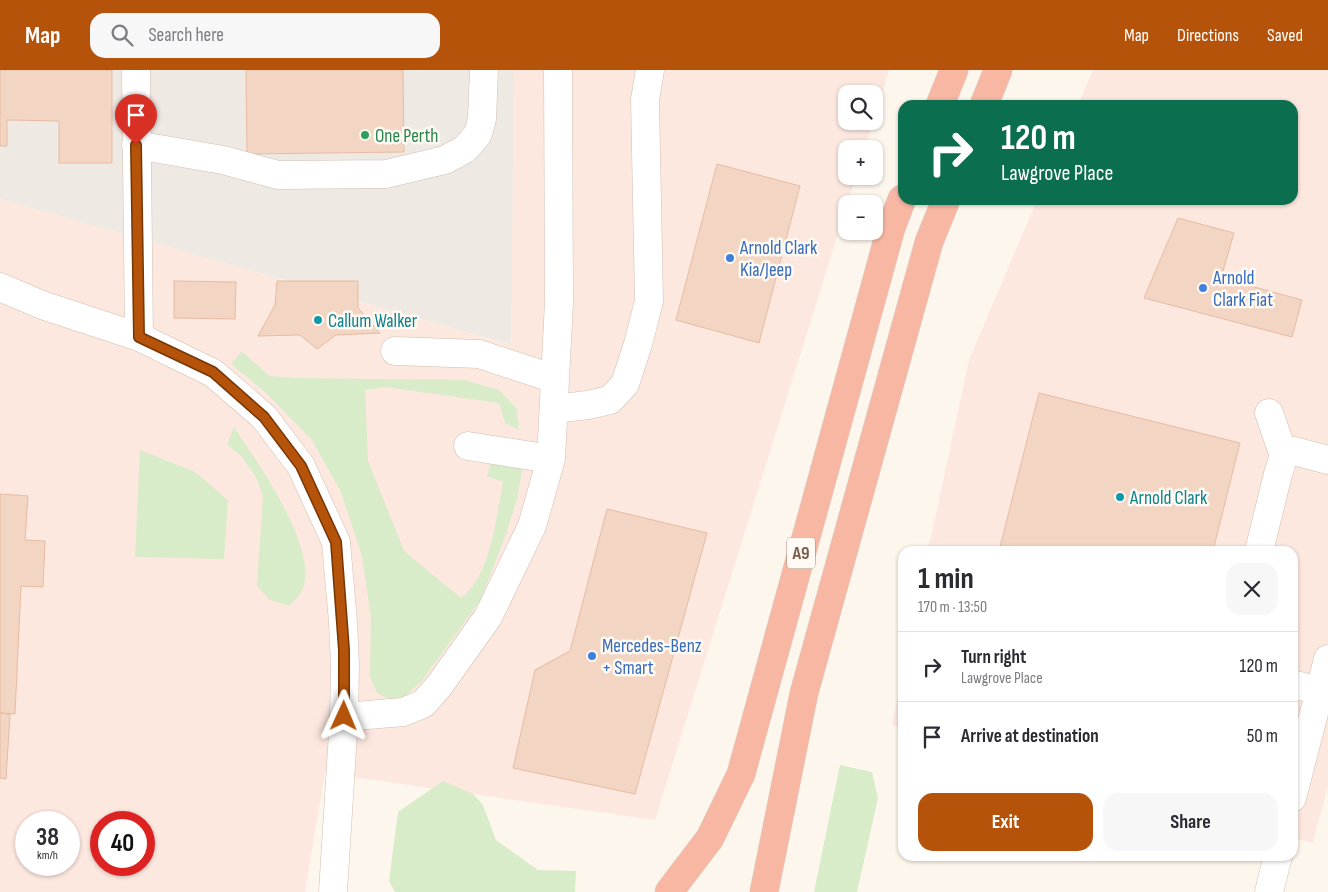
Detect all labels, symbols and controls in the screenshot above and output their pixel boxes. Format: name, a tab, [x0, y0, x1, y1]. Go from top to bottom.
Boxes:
search box	[90, 13, 440, 58]
text: Map	[25, 21, 60, 50]
icon: search	[108, 21, 136, 49]
text: Search here	[148, 24, 224, 47]
text: Map	[1124, 25, 1149, 46]
text: Directions	[1177, 25, 1239, 46]
text: Saved	[1267, 25, 1303, 46]
map controls	[838, 85, 883, 240]
button: search	[838, 85, 883, 130]
pin	[115, 94, 157, 145]
icon: arrive	[122, 101, 150, 129]
text: 120 m	[1001, 117, 1076, 160]
icon: right	[918, 120, 983, 185]
place label: One Perth	[375, 125, 438, 148]
marker: One Perth	[359, 129, 371, 141]
button: +	[838, 140, 883, 185]
text: Lawgrove Place	[1001, 160, 1113, 187]
button: −	[838, 195, 883, 240]
place label: Arnold Clark Kia/Jeep	[739, 237, 818, 282]
marker: Arnold Clark Kia/Jeep	[724, 252, 736, 264]
place label: Arnold Clark Fiat	[1212, 267, 1273, 312]
marker: Arnold Clark Fiat	[1197, 282, 1209, 294]
place label: Callum Walker	[328, 310, 418, 333]
marker: Callum Walker	[312, 314, 324, 326]
place label: Arnold Clark	[1129, 487, 1208, 510]
marker: Arnold Clark	[1114, 491, 1126, 503]
road number: A9	[787, 538, 815, 568]
text: 1 min	[918, 561, 974, 597]
button: close	[1226, 563, 1278, 615]
text: 170 m · 13:50	[918, 598, 987, 617]
place label: Mercedes-Benz + Smart	[602, 635, 702, 680]
text: Turn right	[961, 646, 1026, 669]
marker: Mercedes-Benz + Smart	[586, 650, 598, 662]
icon: right	[918, 653, 946, 681]
text: 120 m	[1240, 655, 1278, 678]
text: Lawgrove Place	[961, 669, 1043, 688]
position arrow	[317, 689, 369, 741]
icon: arrive	[918, 723, 946, 751]
text: Arrive at destination	[961, 725, 1099, 748]
text: 50 m	[1247, 725, 1278, 748]
button: Exit	[918, 793, 1093, 851]
button: Share	[1103, 793, 1278, 851]
speed limit sign: 40	[90, 811, 155, 876]
text: 38	[36, 822, 59, 853]
text: km/h	[37, 848, 58, 863]

